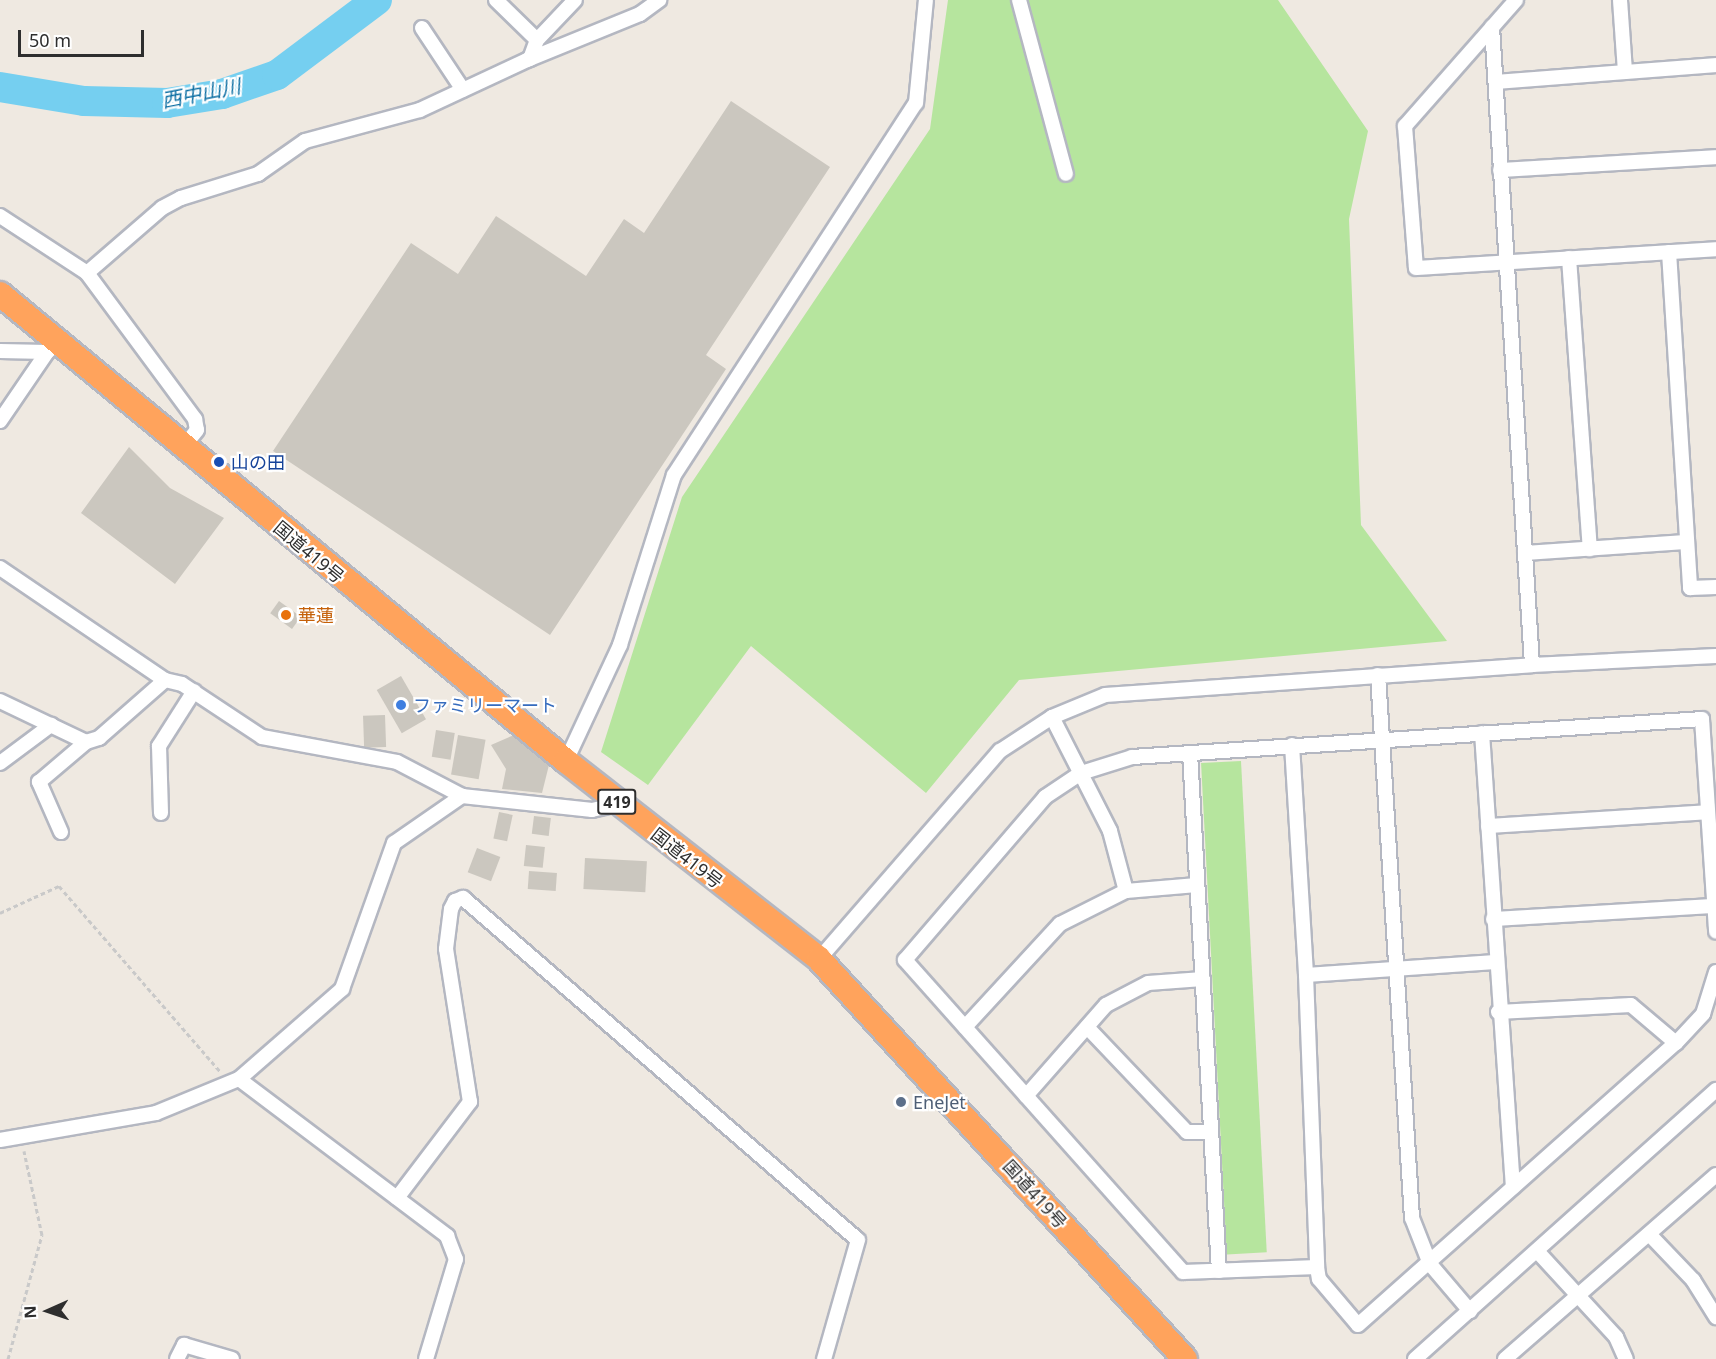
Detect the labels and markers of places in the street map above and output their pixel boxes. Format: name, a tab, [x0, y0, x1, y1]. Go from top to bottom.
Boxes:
place label: 山の田	[231, 451, 285, 473]
marker: 山の田	[212, 455, 226, 469]
place label: 華蓮	[298, 604, 334, 626]
marker: 華蓮	[279, 608, 293, 622]
place label: ファミリーマート	[413, 694, 557, 716]
marker: ファミリーマート	[394, 698, 408, 712]
place label: EneJet	[913, 1091, 966, 1113]
marker: EneJet	[894, 1095, 908, 1109]

